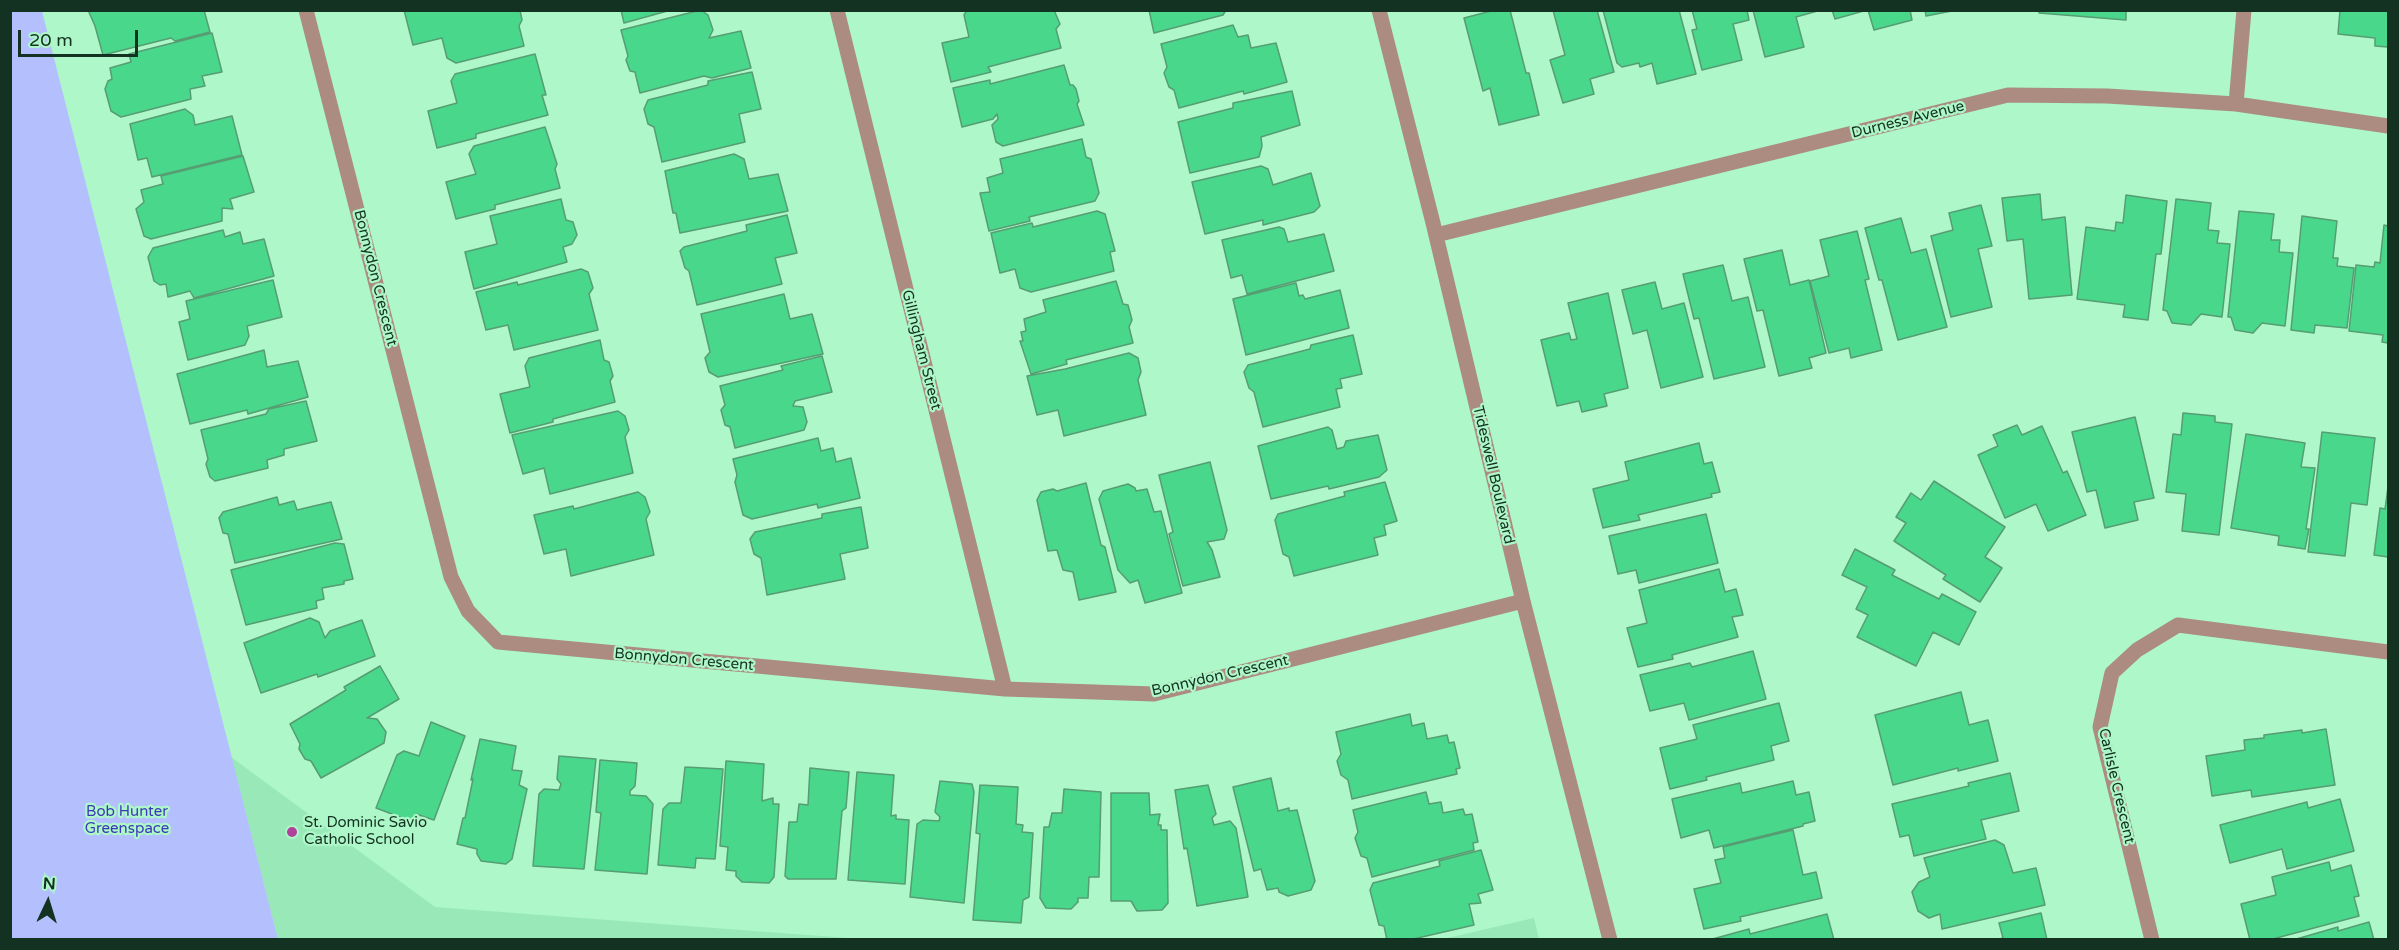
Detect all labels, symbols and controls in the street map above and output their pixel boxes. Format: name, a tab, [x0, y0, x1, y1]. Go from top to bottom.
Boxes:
scale bar	[21, 18, 141, 56]
text: 20 m	[29, 29, 73, 51]
street label: Durness Avenue	[1850, 97, 1966, 143]
street label: Bonnydon Crescent	[349, 208, 401, 348]
street label: Gillingham Street	[897, 288, 945, 412]
street label: Tideswell Boulevard	[1468, 404, 1518, 546]
street label: Bonnydon Crescent	[614, 645, 754, 675]
street label: Bonnydon Crescent	[1150, 652, 1290, 700]
street label: Carlisle Crescent	[2094, 726, 2138, 846]
park label: Bob Hunter Greenspace	[85, 803, 169, 838]
place label: St. Dominic Savio Catholic School	[304, 814, 427, 849]
marker: St. Dominic Savio Catholic School	[285, 825, 299, 839]
north arrow	[18, 872, 78, 932]
text: N	[42, 874, 56, 894]

